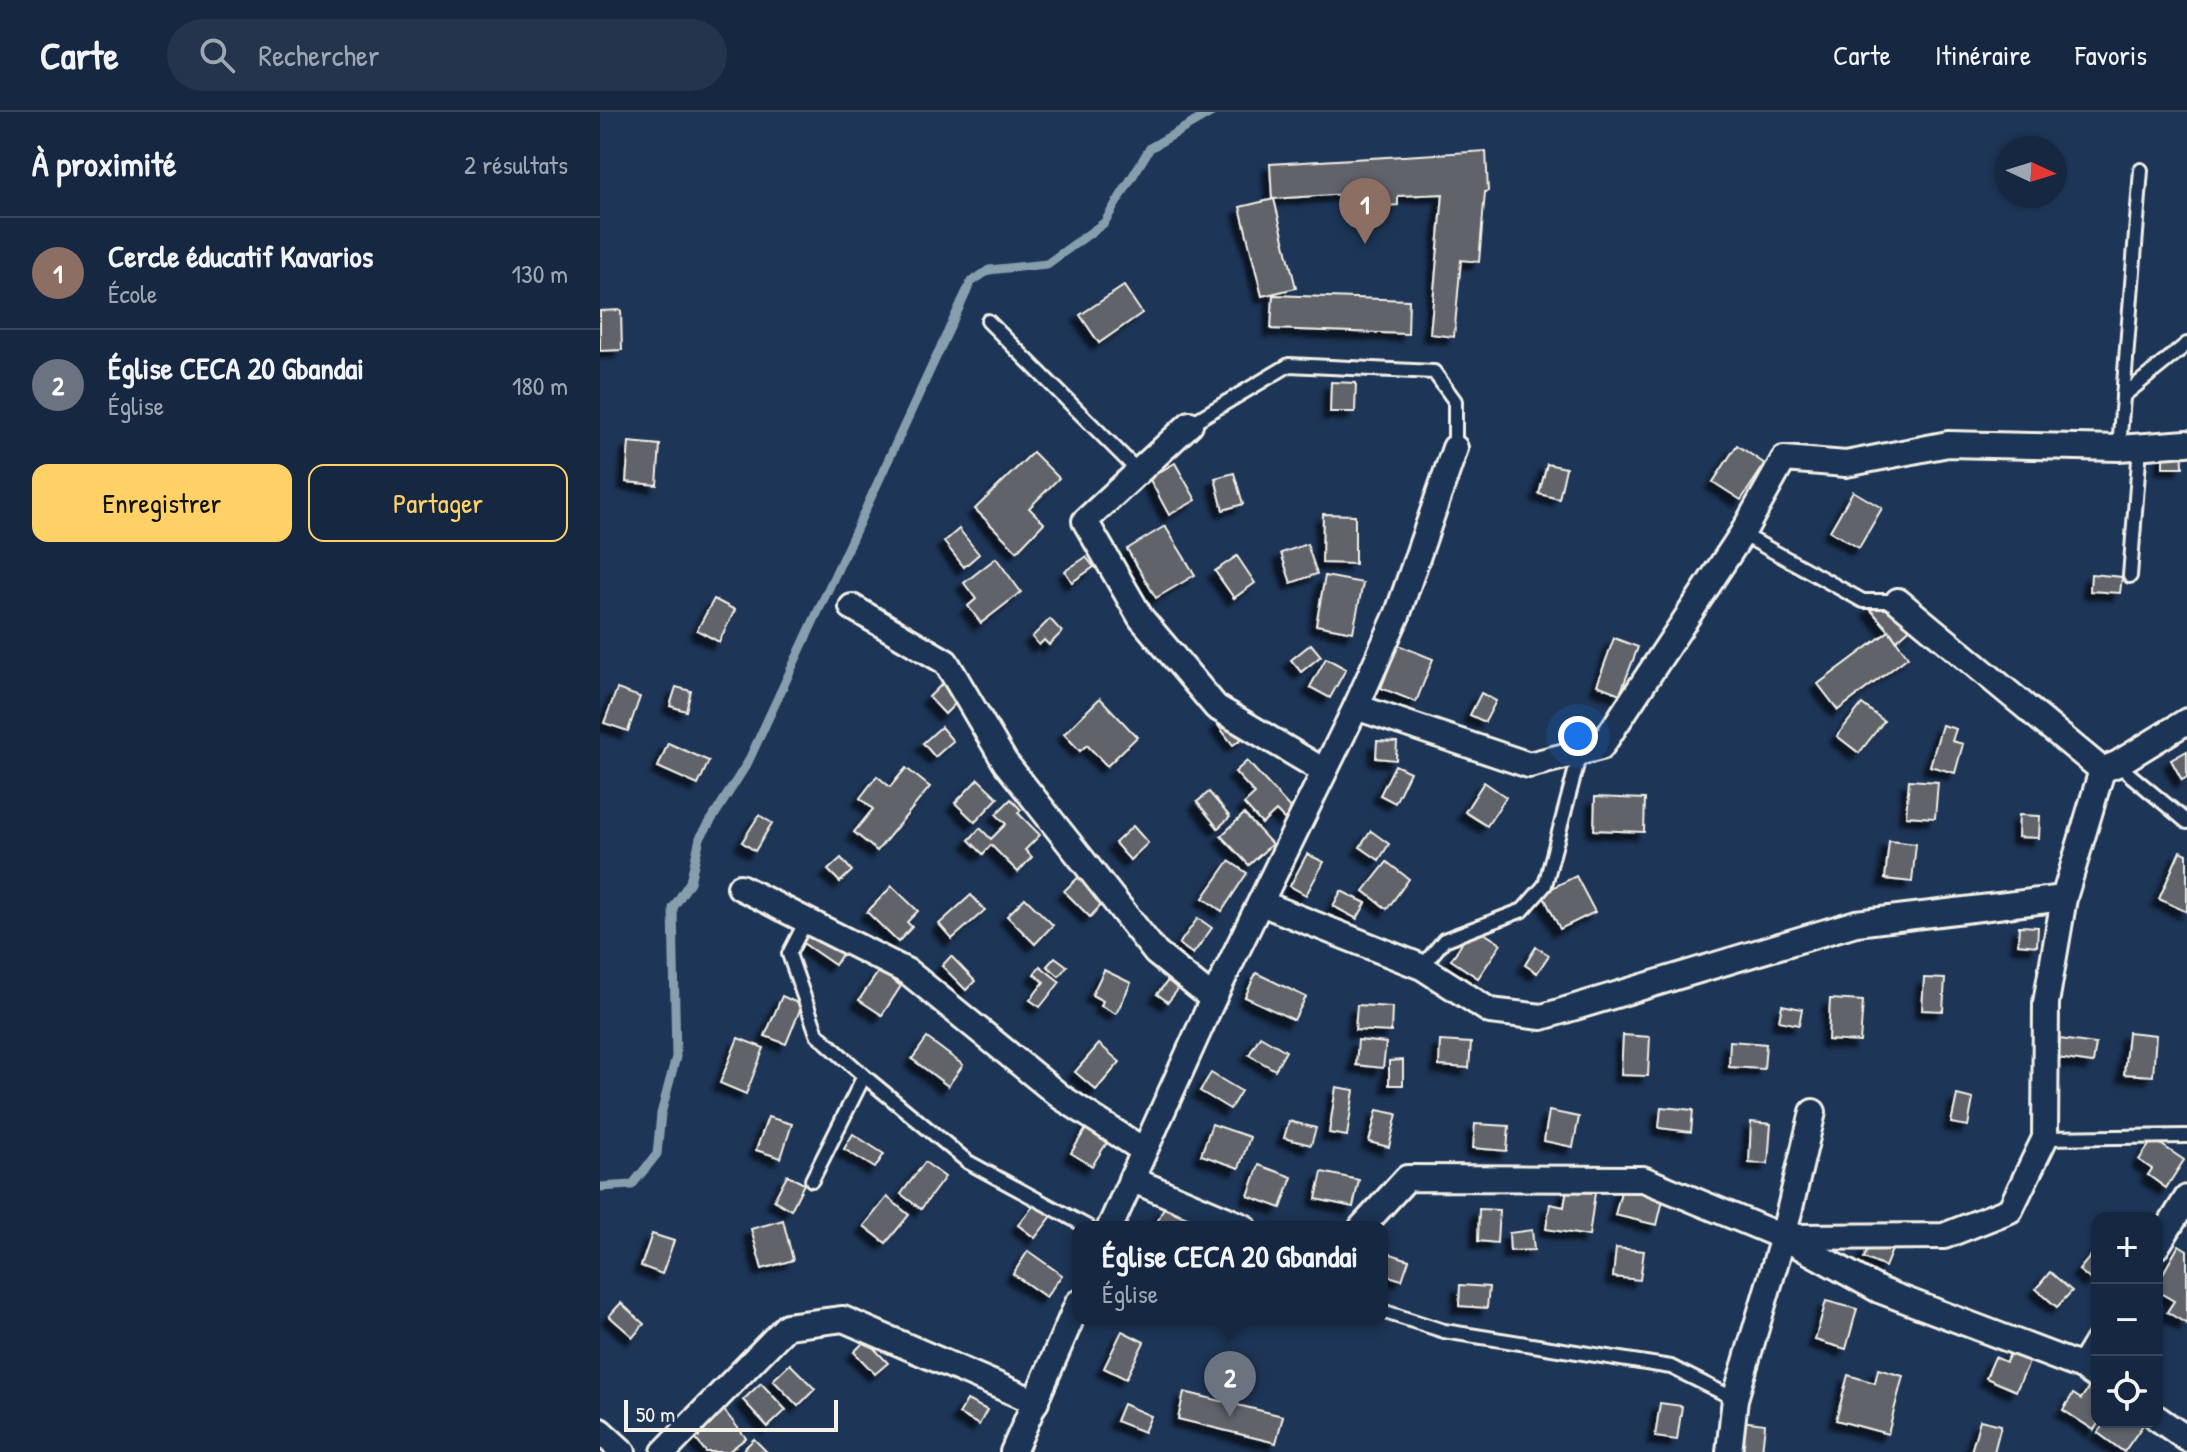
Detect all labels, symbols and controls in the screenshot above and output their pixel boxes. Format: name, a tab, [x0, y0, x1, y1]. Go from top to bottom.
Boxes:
search box	[167, 19, 727, 91]
text: Carte	[40, 29, 119, 81]
icon: search	[195, 33, 239, 77]
text: Rechercher	[259, 35, 380, 75]
text: Carte	[1833, 36, 1891, 74]
text: Itinéraire	[1935, 36, 2031, 74]
text: Favoris	[2075, 36, 2147, 74]
north arrow	[1995, 136, 2067, 208]
text: À proximité	[32, 141, 177, 187]
text: 2 résultats	[464, 147, 568, 182]
pin: 1	[1339, 178, 1391, 244]
text: Cercle éducatif Kavarios	[108, 236, 373, 276]
text: 1	[53, 256, 63, 291]
text: 130 m	[512, 256, 568, 291]
text: École	[108, 276, 157, 311]
text: Église CECA 20 Gbandai	[108, 348, 364, 388]
text: 2	[52, 368, 64, 403]
text: 180 m	[512, 368, 568, 403]
text: Église	[108, 388, 164, 423]
button: Enregistrer	[32, 464, 292, 542]
button: Partager	[308, 464, 568, 542]
your location	[1558, 716, 1598, 756]
map controls	[2091, 1212, 2163, 1428]
button: +	[2091, 1212, 2163, 1284]
popup	[1072, 1221, 1388, 1325]
text: Église CECA 20 Gbandai	[1102, 1236, 1358, 1276]
text: Église	[1102, 1276, 1158, 1311]
button: −	[2091, 1284, 2163, 1356]
pin: 2	[1204, 1351, 1256, 1417]
button: locate	[2091, 1356, 2163, 1428]
scale bar	[624, 1396, 838, 1432]
text: 50 m	[636, 1399, 675, 1429]

